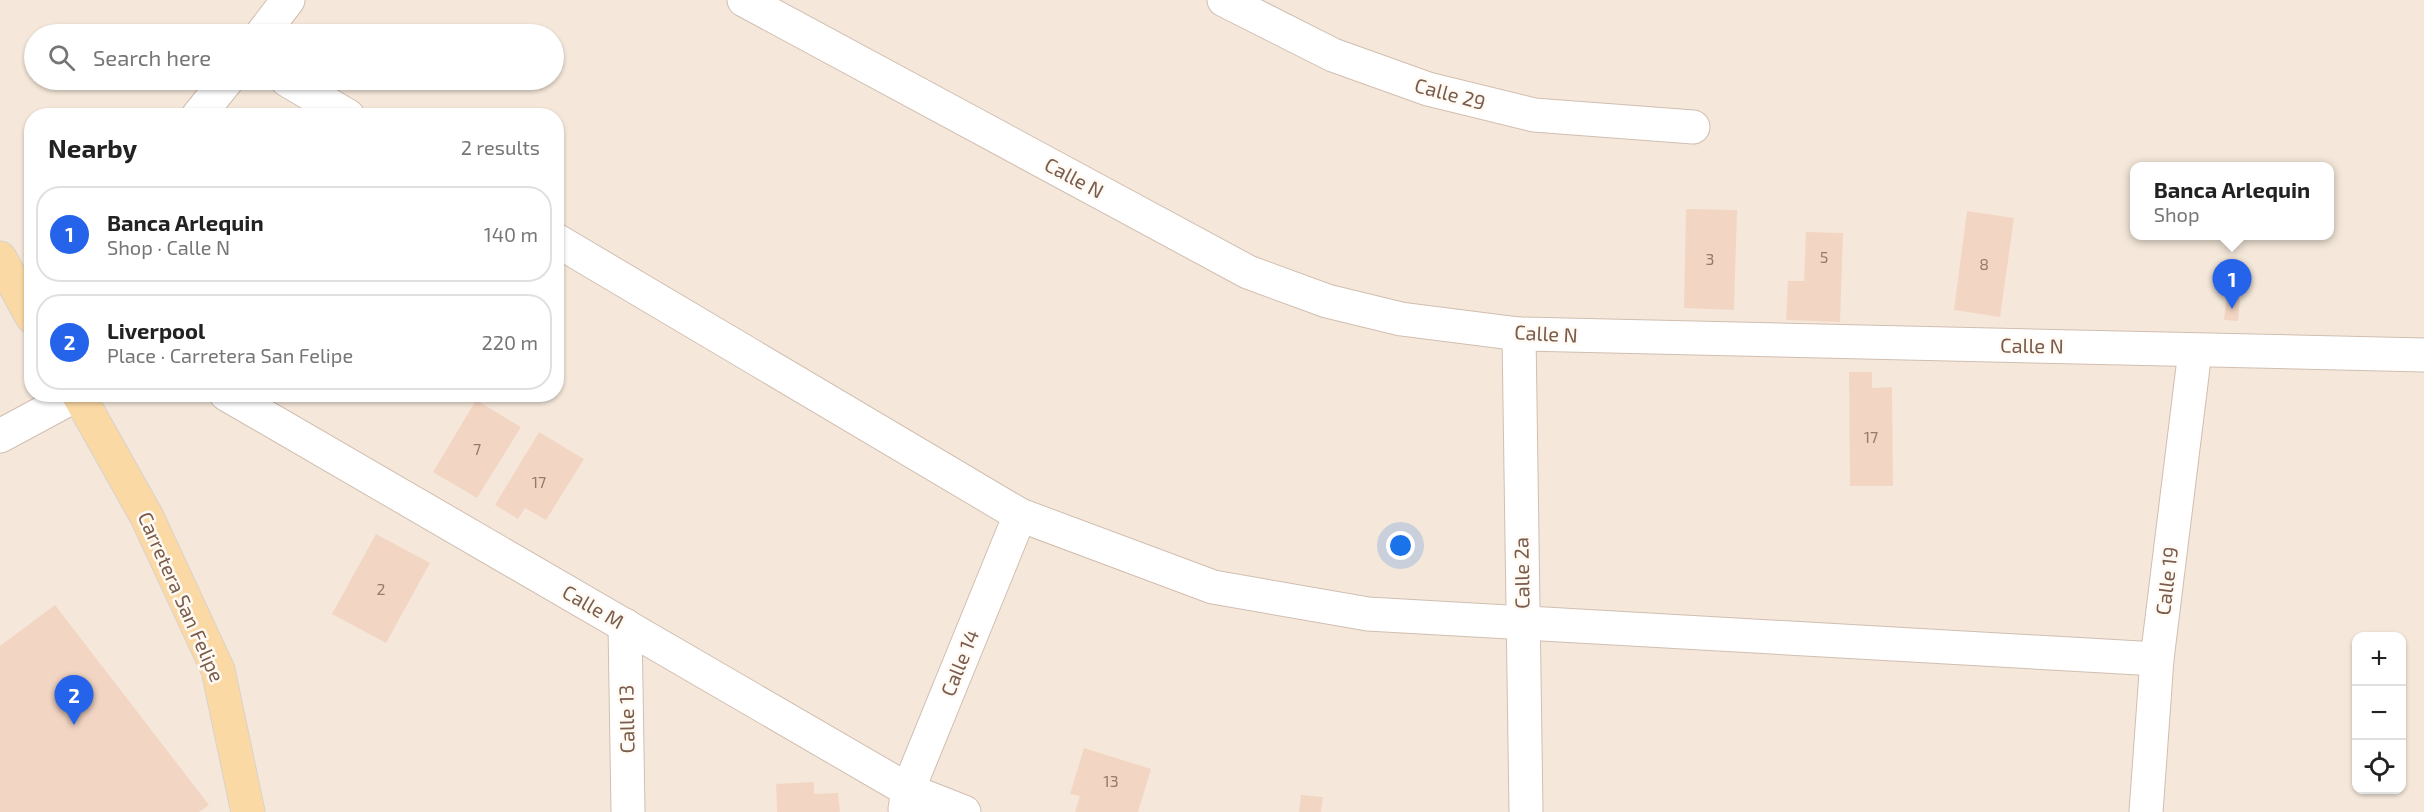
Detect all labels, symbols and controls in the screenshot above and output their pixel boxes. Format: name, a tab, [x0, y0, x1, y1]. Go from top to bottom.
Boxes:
search box	[24, 24, 564, 90]
icon: search	[45, 41, 78, 74]
text: Search here	[93, 44, 211, 70]
street label: Calle 29	[1412, 72, 1488, 114]
text: Nearby	[48, 132, 137, 163]
text: 2 results	[461, 135, 540, 159]
street label: Calle N	[1041, 152, 1108, 203]
popup	[2130, 162, 2334, 240]
text: Banca Arlequin	[2154, 176, 2310, 202]
text: Shop	[2154, 202, 2200, 226]
text: Banca Arlequin	[107, 209, 264, 235]
text: 1	[65, 222, 74, 246]
text: 140 m	[484, 222, 538, 246]
text: Shop · Calle N	[107, 235, 230, 259]
house number: 5	[1820, 247, 1828, 266]
house number: 3	[1706, 249, 1714, 268]
house number: 8	[1979, 254, 1989, 273]
pin: 1	[2212, 260, 2252, 309]
text: Liverpool	[107, 317, 205, 343]
street label: Calle N	[1514, 319, 1578, 347]
text: 2	[64, 330, 75, 354]
text: 220 m	[481, 330, 538, 354]
street label: Calle N	[2000, 332, 2064, 358]
text: Place · Carretera San Felipe	[107, 343, 353, 367]
house number: 17	[1864, 427, 1878, 446]
house number: 7	[473, 439, 481, 458]
house number: 17	[532, 472, 546, 491]
street label: Carretera San Felipe	[134, 508, 230, 685]
your location	[1386, 531, 1415, 560]
street label: Calle 2a	[1508, 537, 1534, 609]
street label: Calle 19	[2150, 545, 2182, 617]
house number: 2	[377, 579, 386, 598]
street label: Calle M	[558, 579, 629, 633]
street label: Calle 14	[935, 626, 983, 699]
map controls	[2352, 632, 2406, 794]
button: +	[2352, 632, 2406, 686]
pin: 2	[54, 676, 94, 725]
street label: Calle 13	[613, 685, 639, 753]
button: −	[2352, 686, 2406, 740]
button: locate	[2352, 740, 2406, 794]
house number: 13	[1103, 771, 1119, 790]

